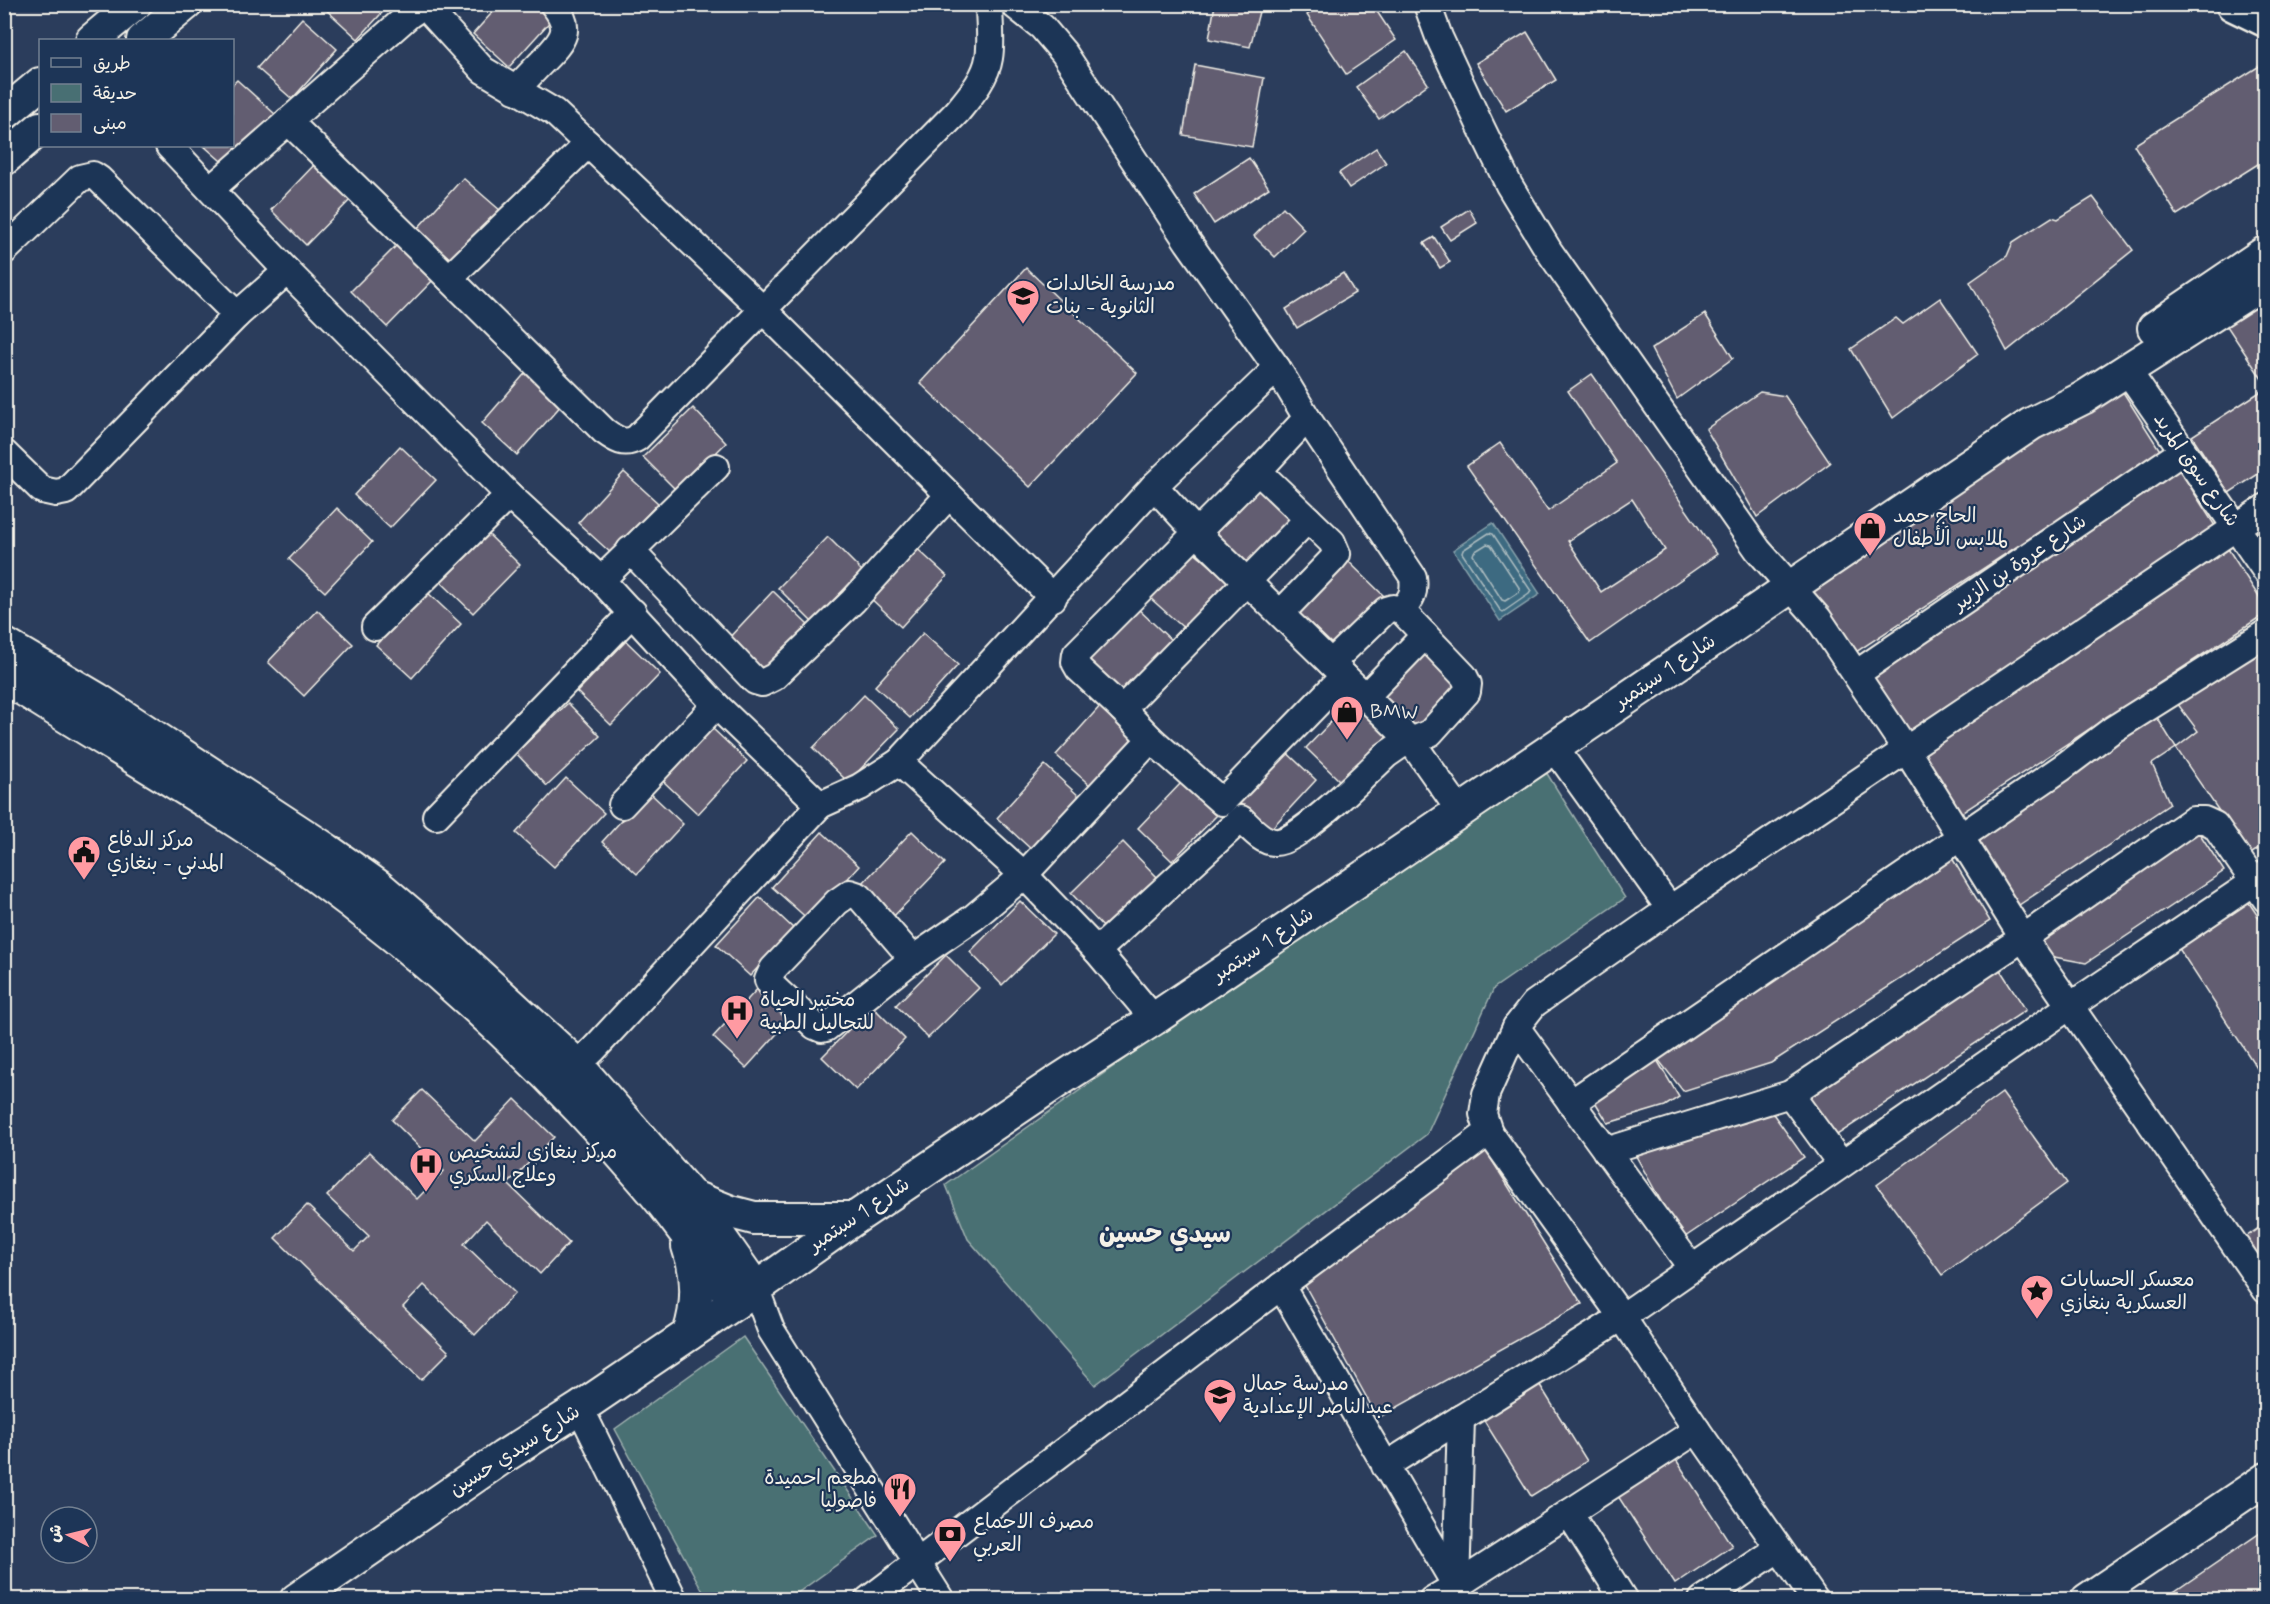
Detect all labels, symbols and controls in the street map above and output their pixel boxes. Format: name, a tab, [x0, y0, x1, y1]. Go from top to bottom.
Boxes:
legend	[39, 39, 234, 147]
text: طريق	[93, 52, 131, 76]
text: حديقة	[93, 82, 137, 106]
text: مبنى	[93, 112, 127, 136]
place label: مدرسة الخالدات الثانوية - بنات	[1046, 271, 1175, 321]
school or university icon: مدرسة الخالدات الثانوية - بنات	[1005, 278, 1041, 325]
street label: شارع سوق المربد	[2147, 407, 2245, 533]
place label: الحاج حمد لملابس الأطفال	[1893, 503, 2008, 553]
street label: شارع عروة بن الزبير	[1946, 508, 2092, 619]
shop icon: الحاج حمد لملابس الأطفال	[1852, 510, 1888, 557]
street label: شارع 1 سبتمبر	[1607, 628, 1721, 717]
shop icon: BMW	[1329, 694, 1365, 741]
place label: BMW	[1370, 699, 1418, 726]
place label: مركز الدفاع المدني - بنغازي	[107, 827, 224, 880]
public building icon: مركز الدفاع المدني - بنغازي	[66, 834, 102, 881]
street label: شارع 1 سبتمبر	[1205, 901, 1319, 990]
place label: مختبر الحياة للتحاليل الطبية	[760, 987, 874, 1037]
hospital icon: مختبر الحياة للتحاليل الطبية	[719, 993, 755, 1040]
place label: مركز بنغازي لتشخيص وعلاج السكري	[449, 1139, 617, 1189]
hospital icon: مركز بنغازي لتشخيص وعلاج السكري	[408, 1146, 444, 1193]
street label: شارع 1 سبتمبر	[801, 1171, 915, 1260]
district label: سيدي حسين	[1099, 1218, 1231, 1252]
place label: معسكر الحسابات العسكرية بنغازي	[2060, 1267, 2194, 1317]
place icon: معسكر الحسابات العسكرية بنغازي	[2019, 1273, 2055, 1320]
place label: مدرسة جمال عبدالناصر الإعدادية	[1243, 1371, 1393, 1421]
school or university icon: مدرسة جمال عبدالناصر الإعدادية	[1202, 1377, 1238, 1424]
street label: شارع سيدي حسين	[444, 1399, 586, 1503]
place label: مطعم احميدة فاصوليا	[764, 1465, 877, 1515]
restaurant icon: مطعم احميدة فاصوليا	[882, 1471, 918, 1518]
north arrow	[39, 1505, 99, 1565]
place label: مصرف الاجماع العربي	[973, 1509, 1094, 1562]
bank icon: مصرف الاجماع العربي	[932, 1516, 968, 1563]
text: ش	[44, 1523, 67, 1543]

